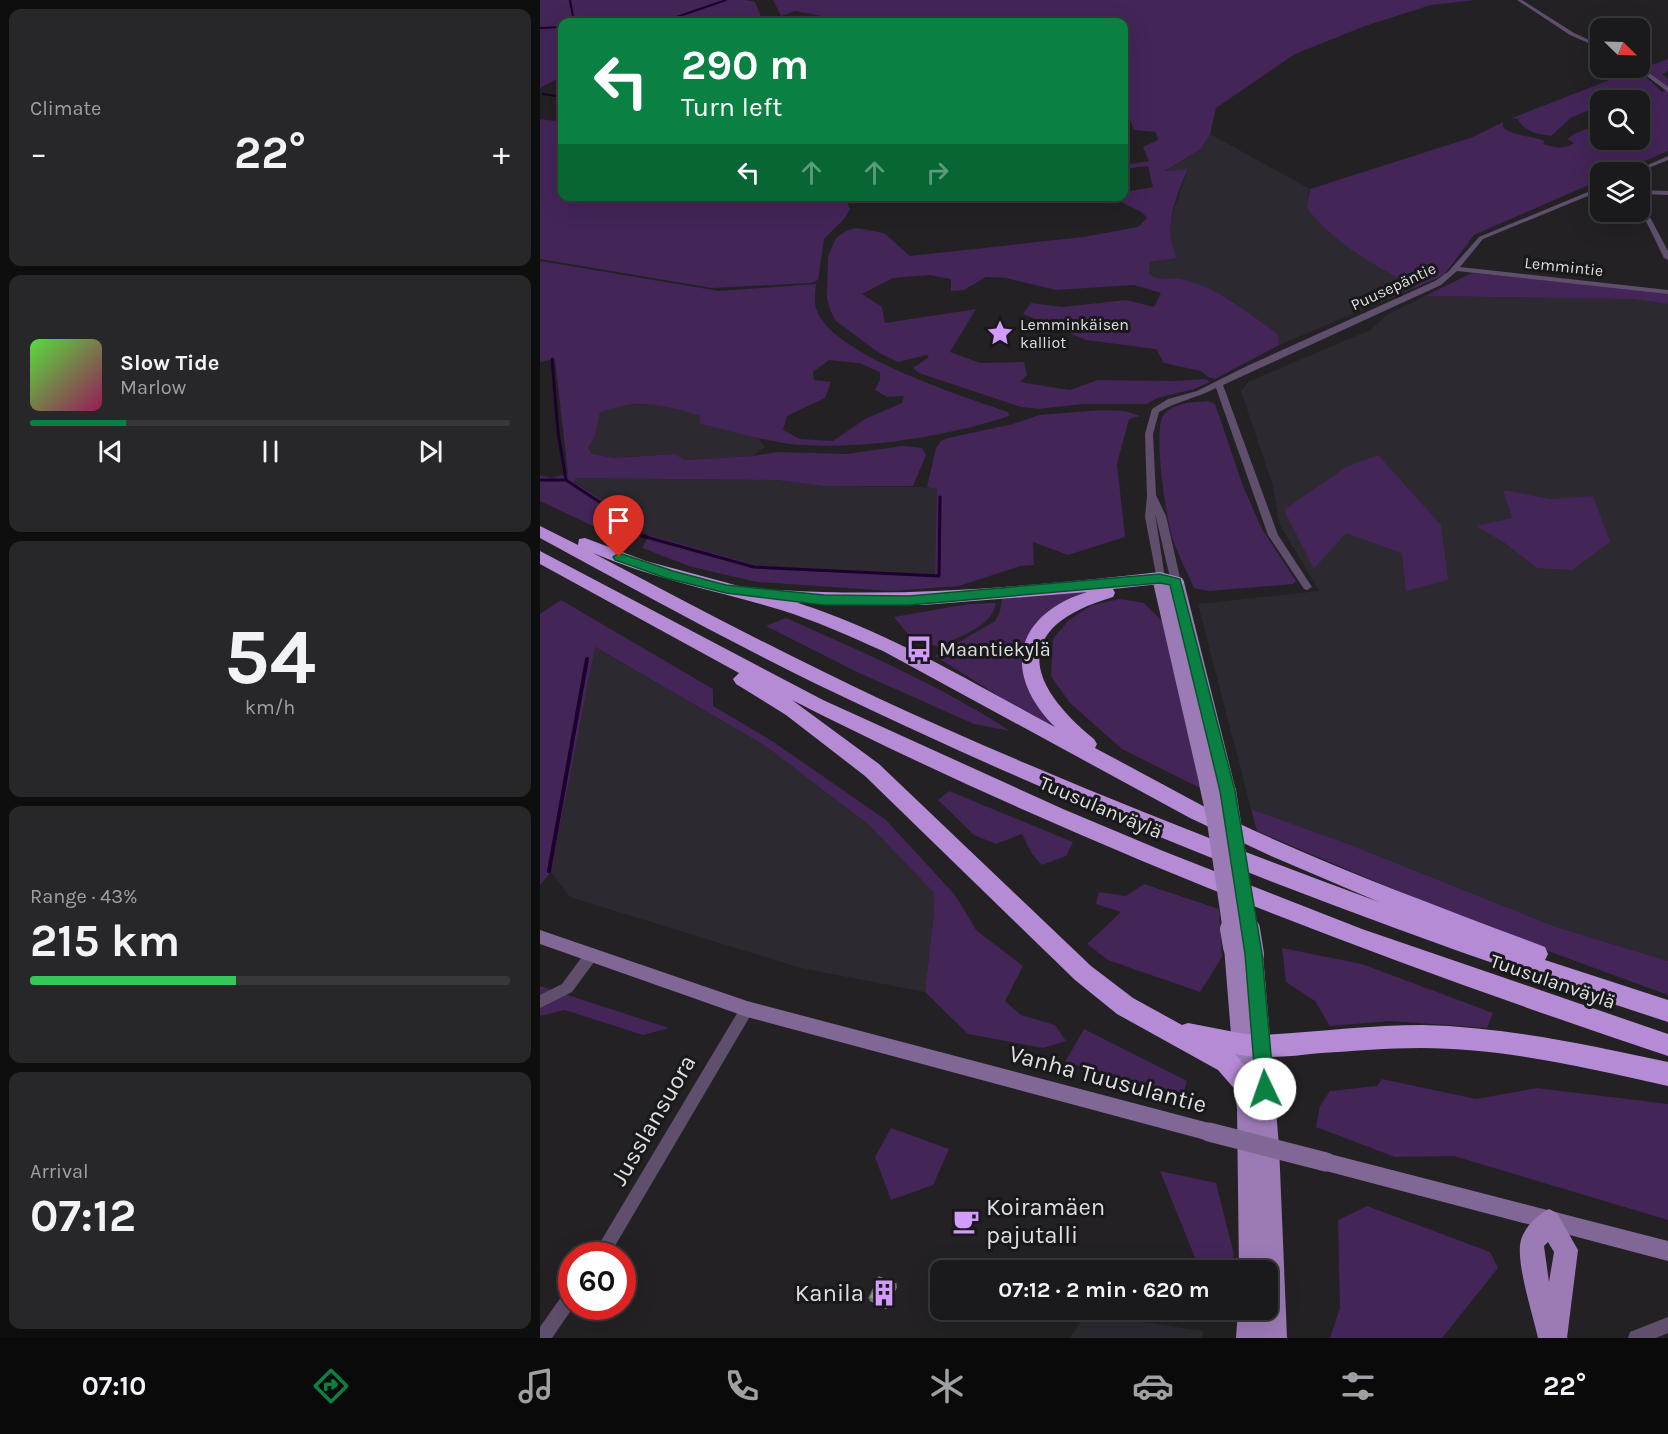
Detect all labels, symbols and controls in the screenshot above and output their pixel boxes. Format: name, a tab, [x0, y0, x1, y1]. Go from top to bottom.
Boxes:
north arrow	[1590, 18, 1650, 78]
map controls	[1590, 18, 1650, 222]
text: 290 m	[681, 40, 809, 90]
icon: left	[582, 42, 660, 120]
button: search	[1590, 90, 1650, 150]
text: Turn left	[681, 91, 782, 123]
text: Climate	[30, 97, 101, 120]
text: 22°	[234, 127, 306, 179]
text: −	[30, 134, 47, 172]
text: +	[493, 134, 510, 172]
icon: left	[732, 156, 765, 189]
icon: ahead	[795, 156, 828, 189]
icon: ahead	[858, 156, 891, 189]
icon: right	[921, 156, 954, 189]
button: layers	[1590, 162, 1650, 222]
street label: Lemmintie	[1524, 253, 1604, 280]
street label: Puusepäntie	[1348, 258, 1439, 314]
place label: Lemminkäisen kalliot	[1020, 315, 1129, 352]
place icon: Lemminkäisen kalliot	[985, 318, 1015, 348]
text: Slow Tide	[120, 350, 220, 376]
text: Marlow	[120, 376, 186, 399]
icon: previous	[94, 435, 127, 468]
icon: pause	[254, 435, 287, 468]
icon: next	[414, 435, 447, 468]
pin	[593, 495, 644, 557]
icon: arrive	[602, 504, 635, 537]
text: 54	[224, 611, 316, 703]
bus stop icon: Maantiekylä	[904, 634, 934, 664]
place label: Maantiekylä	[939, 638, 1051, 661]
text: km/h	[245, 696, 295, 719]
street label: Tuusulanväylä	[1036, 771, 1166, 844]
text: Range · 43%	[30, 885, 137, 908]
text: 215 km	[30, 915, 180, 967]
street label: Tuusulanväylä	[1487, 949, 1619, 1014]
street label: Vanha Tuusulantie	[1006, 1039, 1210, 1119]
street label: Jusslansuora	[604, 1050, 702, 1190]
position arrow	[1233, 1057, 1297, 1121]
text: Arrival	[30, 1160, 89, 1183]
text: 07:12	[30, 1190, 136, 1242]
place label: Koiramäen pajutalli	[986, 1193, 1105, 1249]
cafe icon: Koiramäen pajutalli	[951, 1206, 981, 1236]
speed limit sign: 60	[558, 1242, 636, 1320]
text: 07:12 · 2 min · 620 m	[998, 1277, 1210, 1303]
building icon: Kanila	[869, 1278, 899, 1308]
place label: Kanila	[795, 1279, 864, 1307]
icon: directions	[310, 1365, 352, 1407]
icon: music	[515, 1365, 557, 1407]
icon: phone	[721, 1365, 763, 1407]
icon: climate	[926, 1365, 968, 1407]
icon: car	[1132, 1365, 1174, 1407]
icon: filters	[1337, 1365, 1379, 1407]
text: 07:10	[82, 1370, 146, 1402]
text: 22°	[1543, 1370, 1586, 1402]

